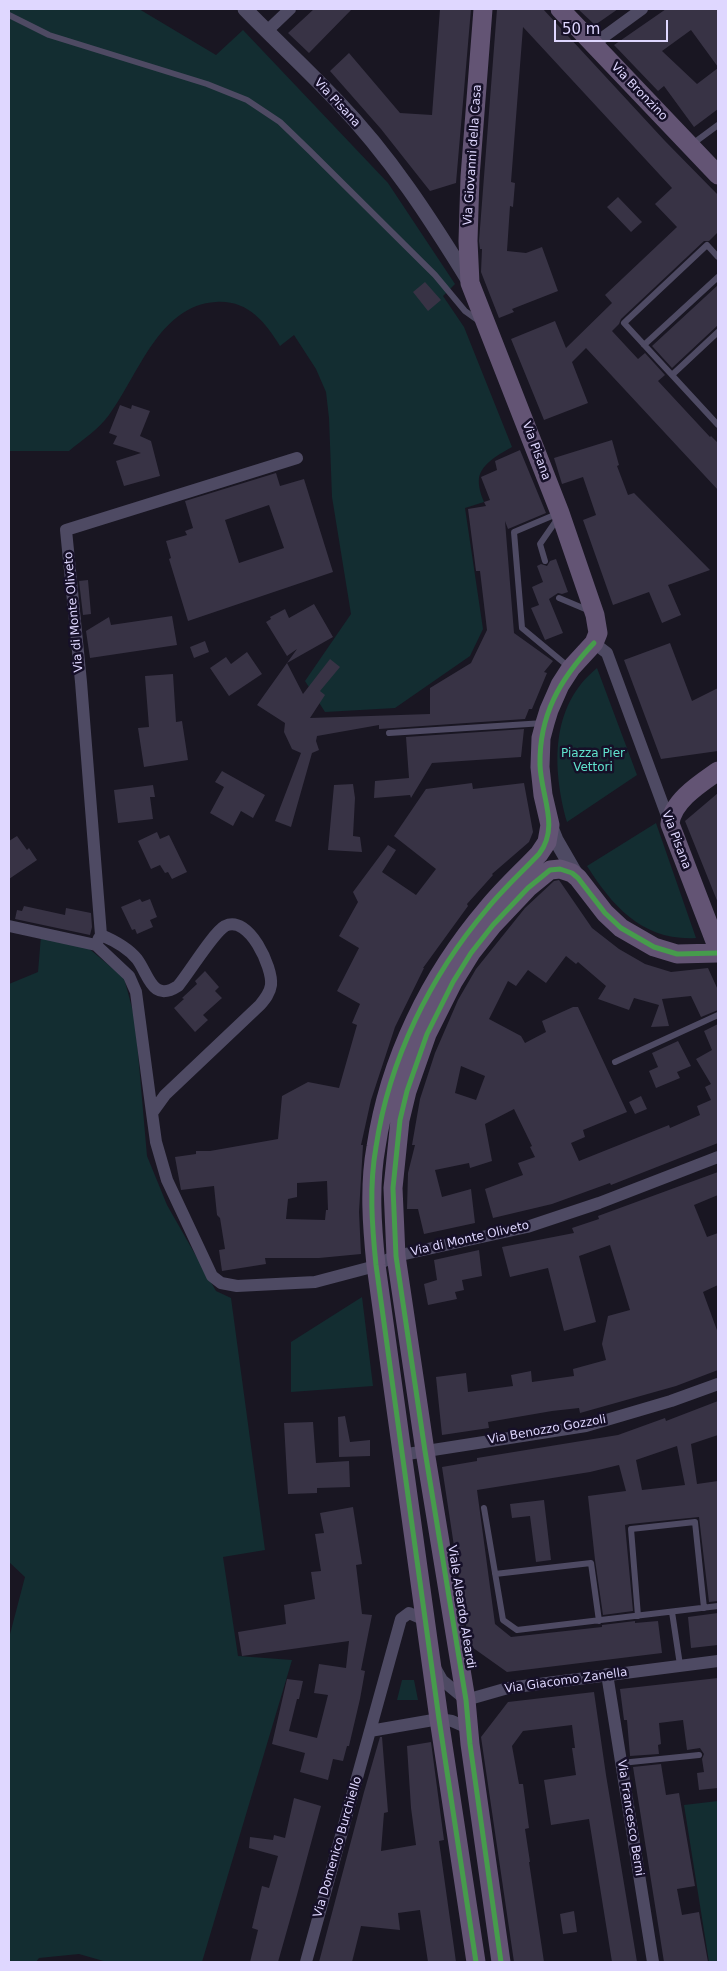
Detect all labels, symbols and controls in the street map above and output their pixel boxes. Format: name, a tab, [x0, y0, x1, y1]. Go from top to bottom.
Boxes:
scale bar	[557, 10, 671, 42]
text: 50 m	[562, 20, 600, 38]
street label: Via Bronzino	[608, 60, 670, 124]
street label: Via Pisana	[311, 76, 363, 130]
street label: Via Giovanni della Casa	[461, 84, 485, 226]
street label: Via Pisana	[519, 420, 553, 482]
street label: Via di Monte Oliveto	[62, 551, 86, 673]
park label: Piazza Pier Vettori	[561, 747, 625, 775]
street label: Via Pisana	[658, 809, 694, 871]
street label: Via di Monte Oliveto	[409, 1218, 531, 1260]
street label: Via Benozzo Gozzoli	[487, 1412, 607, 1448]
street label: Viale Aleardo Aleardi	[444, 1544, 478, 1670]
street label: Via Giacomo Zanella	[504, 1665, 628, 1697]
street label: Via Francesco Berni	[614, 1759, 646, 1877]
street label: Via Domenico Burchiello	[311, 1775, 365, 1919]

